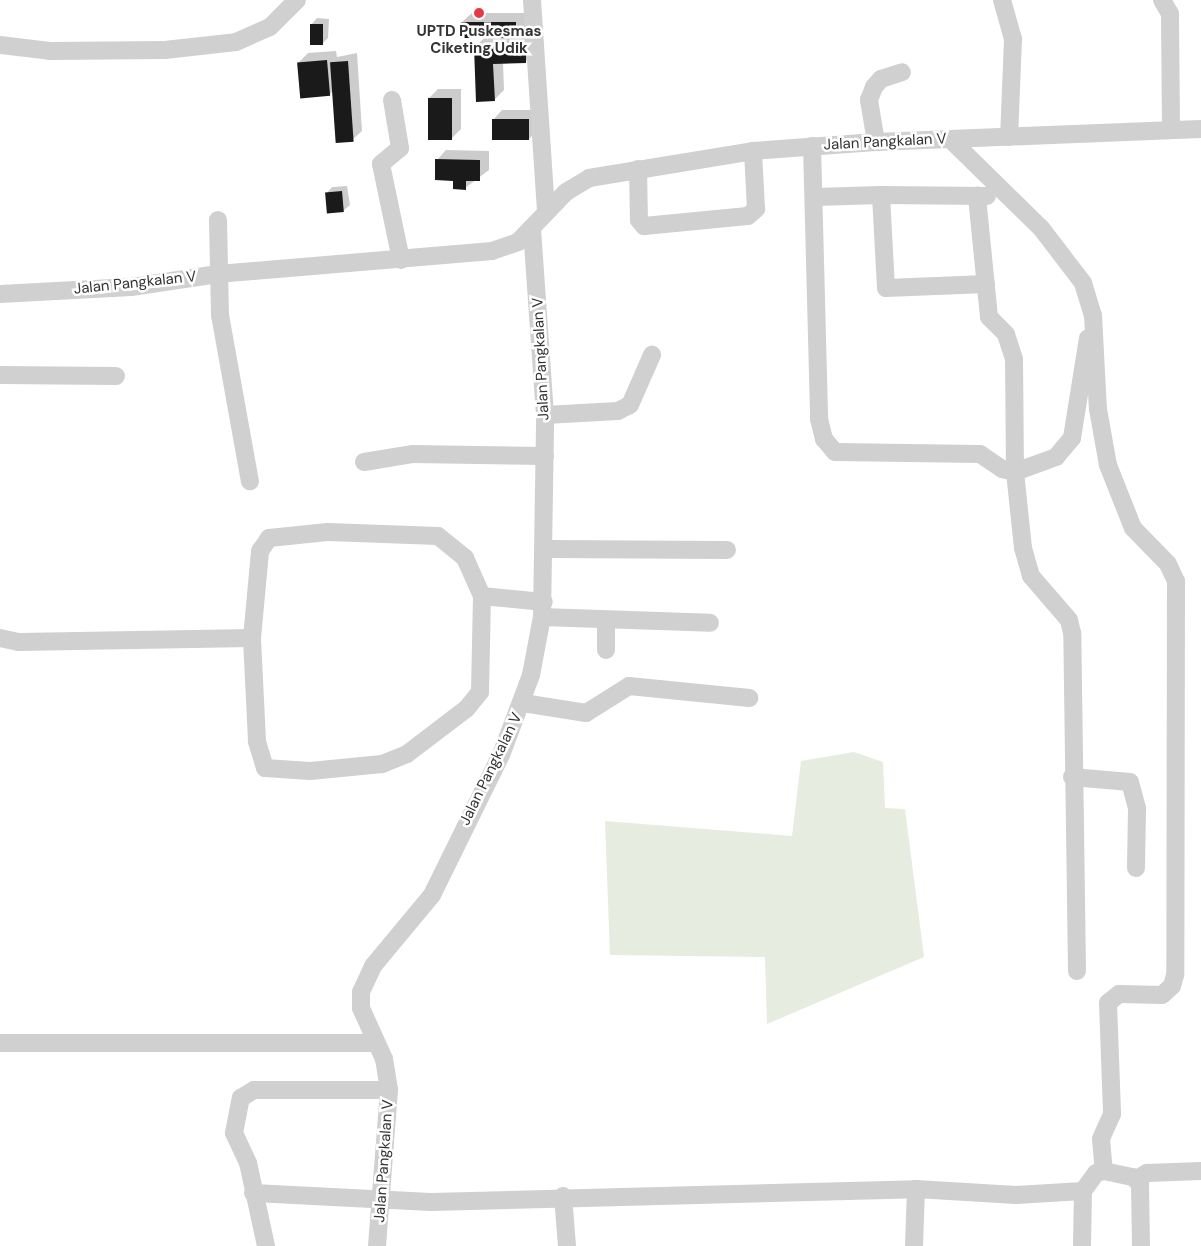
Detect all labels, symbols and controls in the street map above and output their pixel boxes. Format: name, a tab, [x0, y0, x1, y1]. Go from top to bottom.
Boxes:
marker: UPTD Puskesmas Ciketing Udik	[472, 6, 486, 20]
place label: UPTD Puskesmas Ciketing Udik	[417, 22, 541, 57]
street label: Jalan Pangkalan V	[823, 130, 947, 154]
street label: Jalan Pangkalan V	[73, 268, 197, 298]
street label: Jalan Pangkalan V	[529, 297, 553, 421]
street label: Jalan Pangkalan V	[456, 710, 526, 828]
street label: Jalan Pangkalan V	[371, 1099, 397, 1223]

